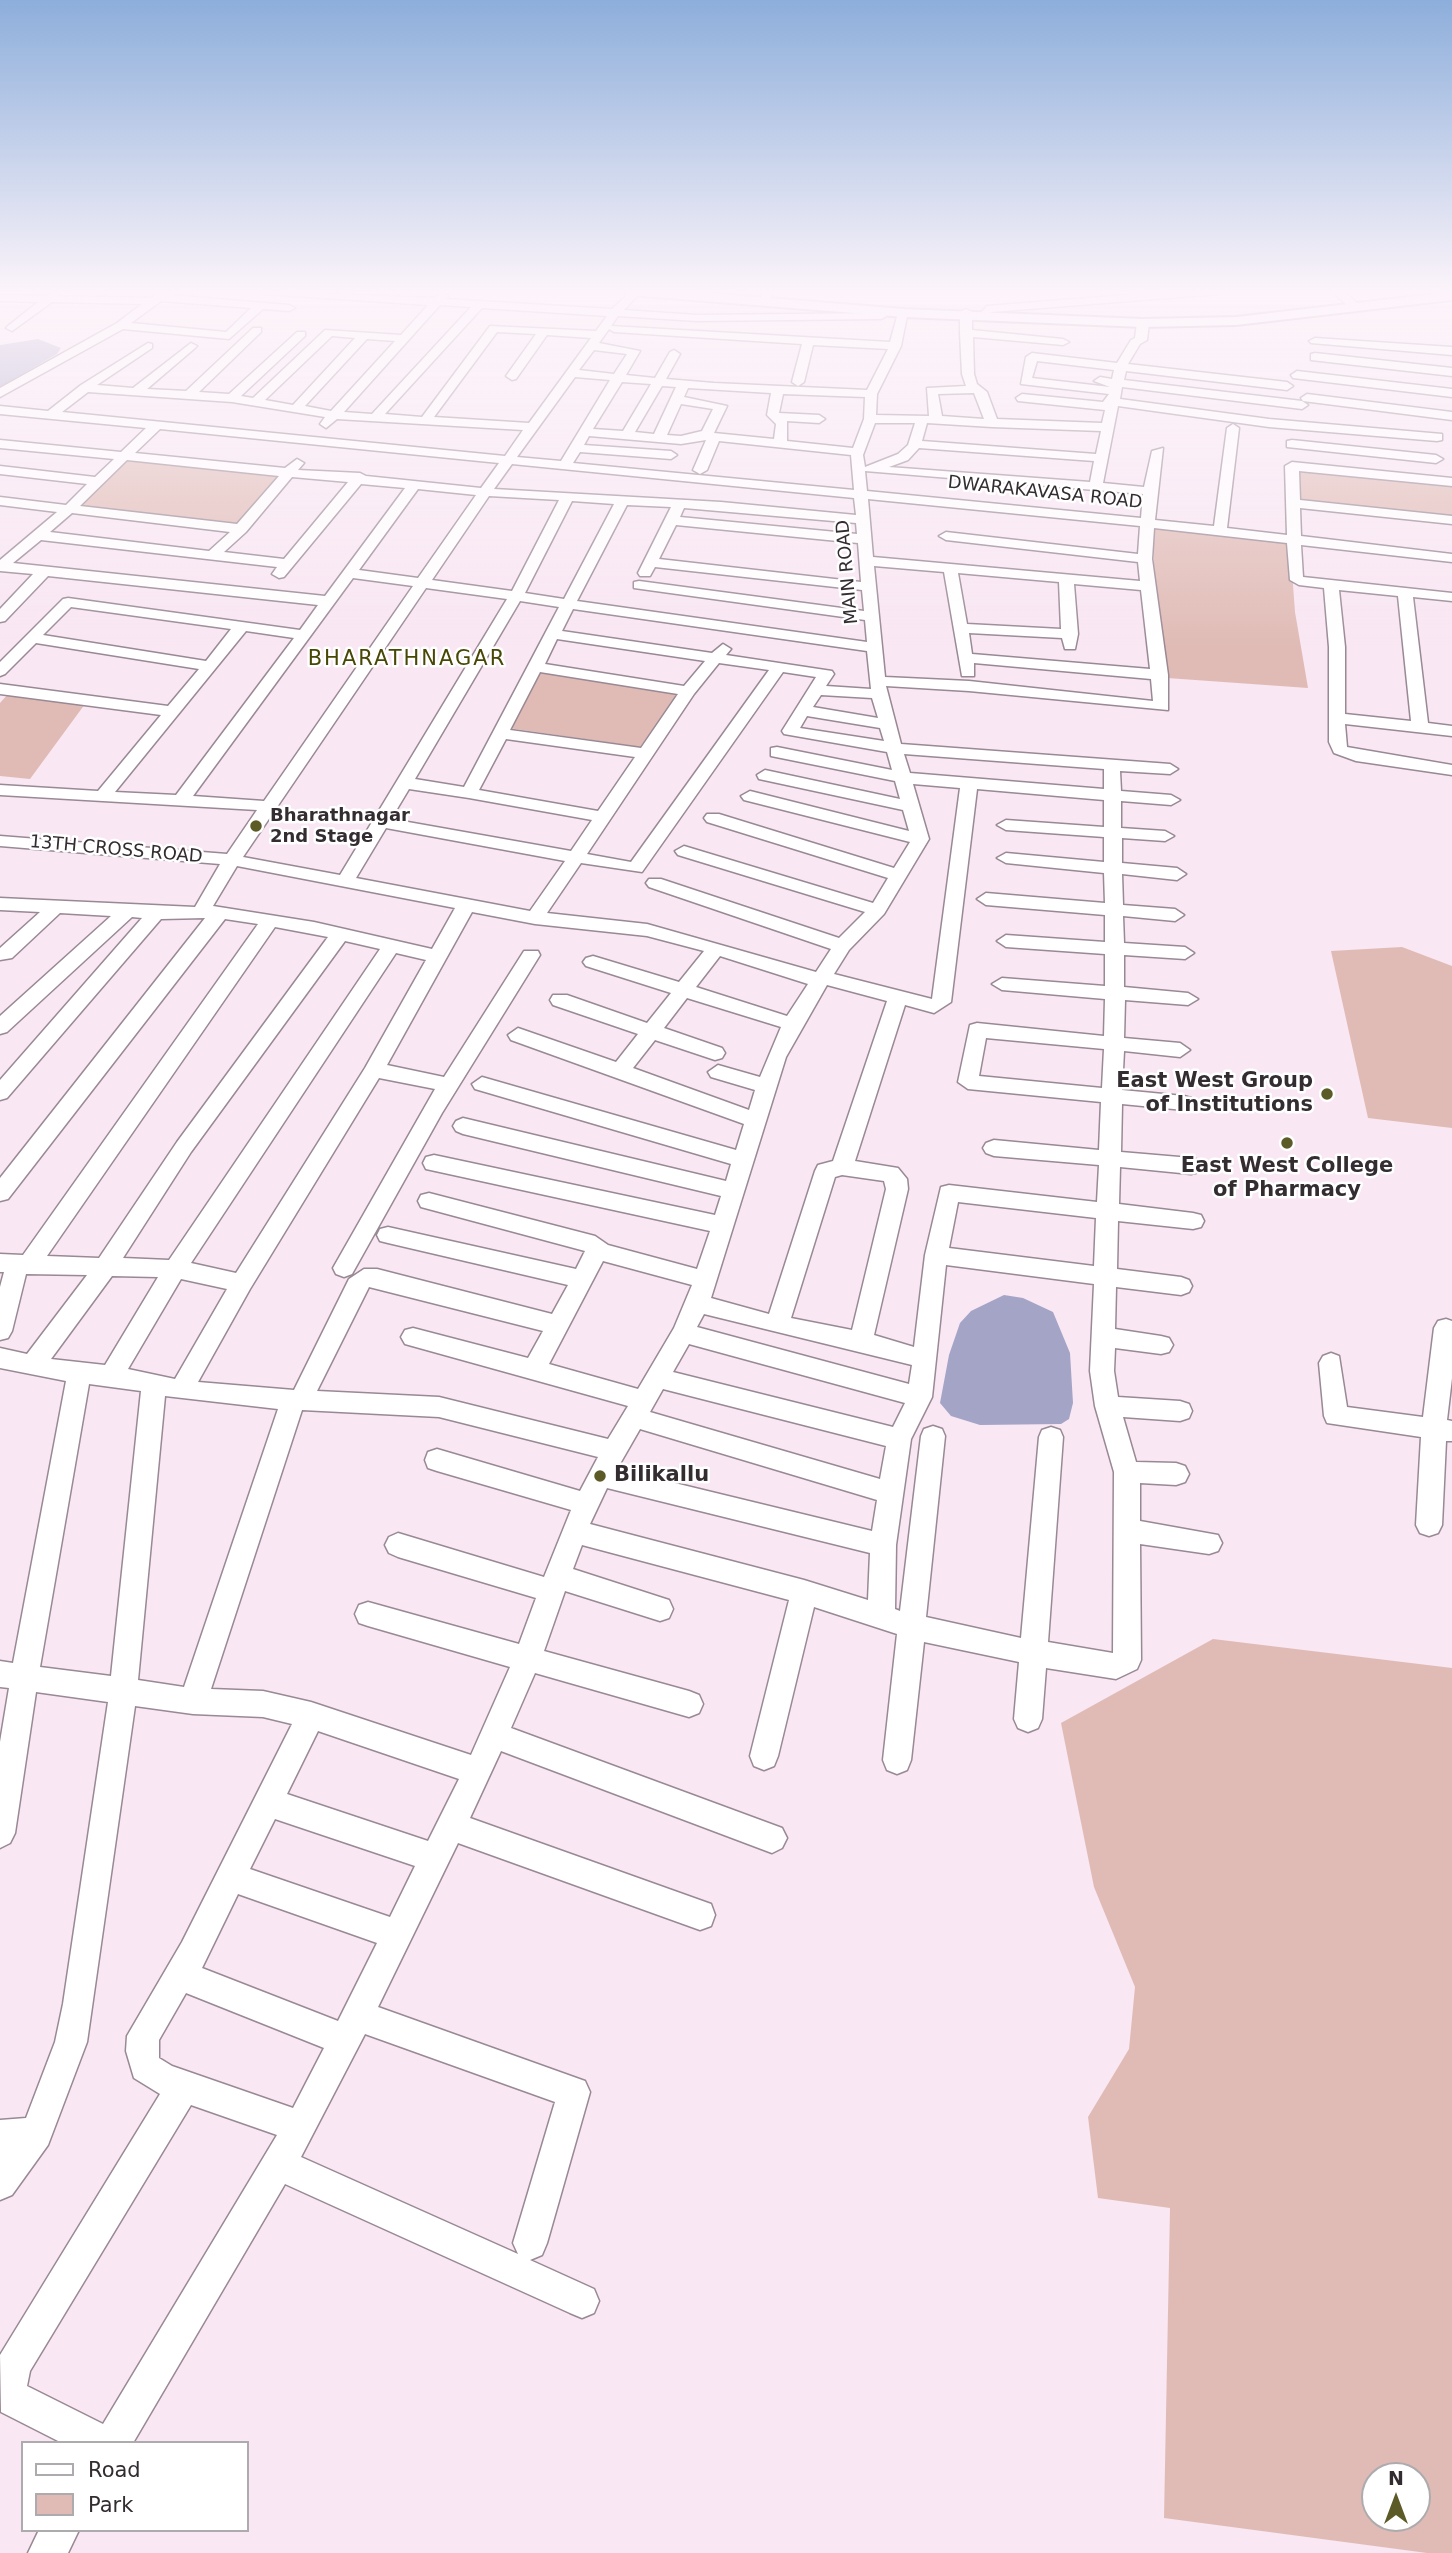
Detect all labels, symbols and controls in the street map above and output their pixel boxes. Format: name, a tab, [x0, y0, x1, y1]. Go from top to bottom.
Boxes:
street label: DWARAKAVASA ROAD	[947, 472, 1143, 514]
street label: MAIN ROAD	[833, 519, 863, 625]
district label: BHARATHNAGAR	[309, 647, 505, 673]
place label: Bharathnagar 2nd Stage	[270, 805, 410, 848]
marker: Bharathnagar 2nd Stage	[248, 818, 264, 834]
street label: 13TH CROSS ROAD	[29, 832, 203, 868]
place label: East West Group of Institutions	[1116, 1069, 1313, 1119]
marker: East West Group of Institutions	[1319, 1086, 1335, 1102]
marker: East West College of Pharmacy	[1279, 1135, 1295, 1151]
place label: East West College of Pharmacy	[1181, 1154, 1393, 1204]
place label: Bilikallu	[614, 1463, 709, 1489]
marker: Bilikallu	[592, 1468, 608, 1484]
legend	[21, 2441, 248, 2532]
text: Road	[88, 2458, 141, 2482]
north arrow	[1361, 2462, 1431, 2532]
text: N	[1388, 2467, 1404, 2489]
text: Park	[88, 2493, 133, 2517]

